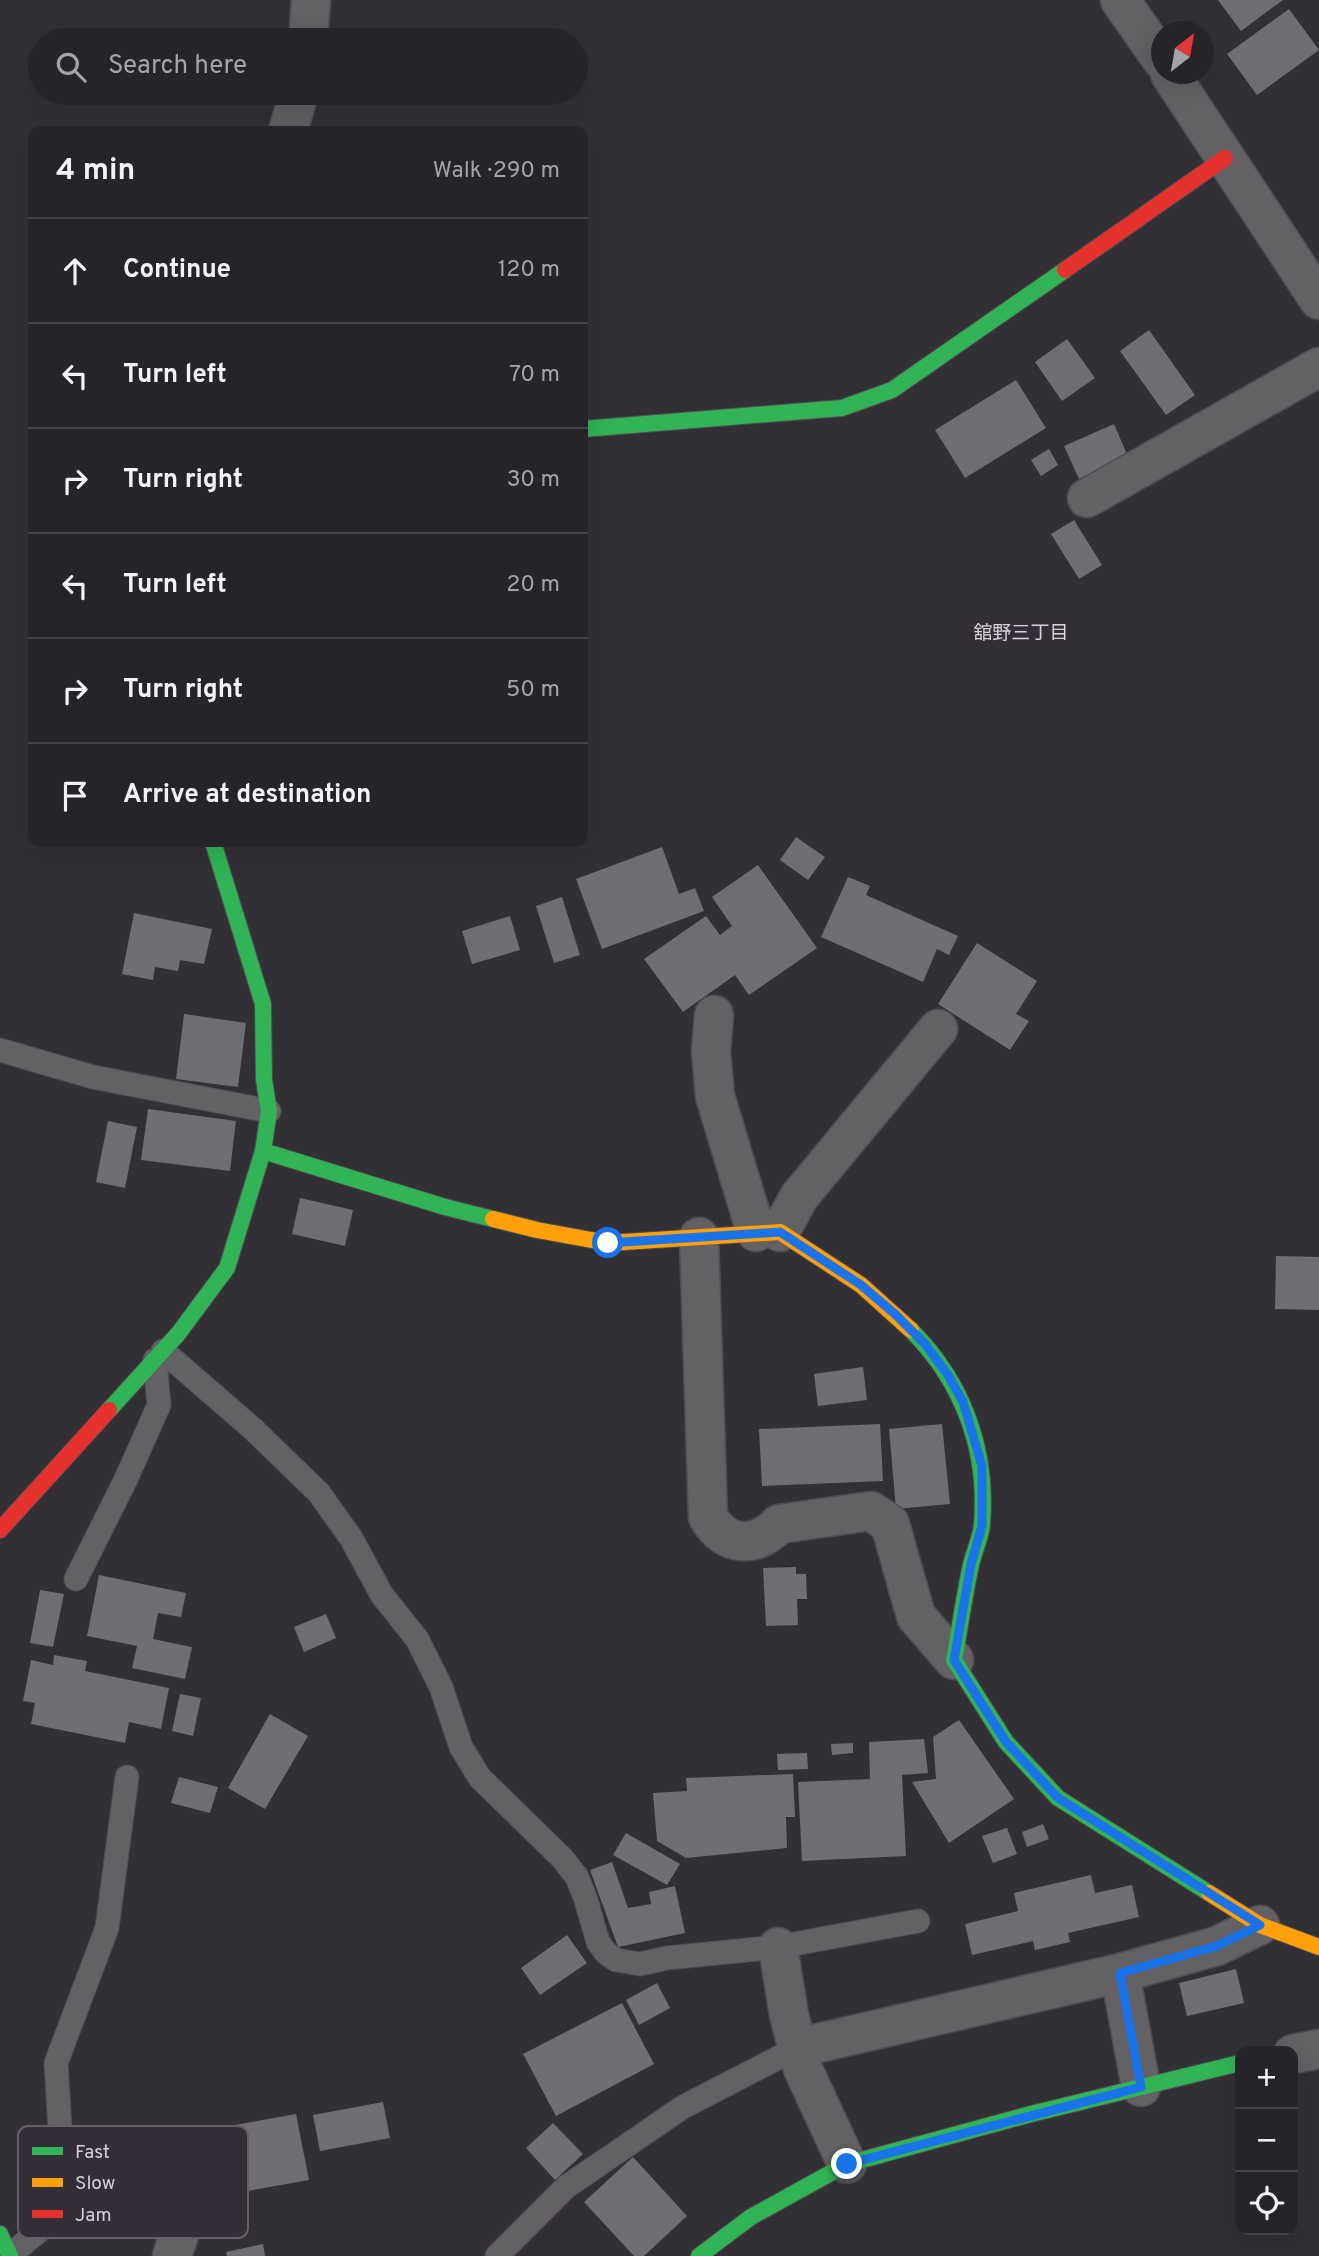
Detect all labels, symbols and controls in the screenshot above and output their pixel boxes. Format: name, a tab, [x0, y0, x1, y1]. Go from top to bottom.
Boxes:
north arrow	[1151, 21, 1214, 84]
search box	[28, 28, 588, 105]
icon: search	[52, 48, 90, 86]
text: Search here	[108, 50, 247, 83]
text: 4 min	[56, 153, 135, 190]
text: Walk · 290 m	[433, 157, 560, 186]
icon: ahead	[56, 252, 94, 290]
text: Continue	[123, 254, 231, 287]
text: 120 m	[498, 256, 560, 285]
icon: left	[56, 357, 94, 395]
text: Turn left	[123, 359, 227, 392]
text: 70 m	[509, 361, 560, 390]
icon: right	[56, 462, 94, 500]
text: Turn right	[123, 464, 243, 497]
text: 30 m	[507, 466, 560, 495]
icon: left	[56, 567, 94, 605]
text: Turn left	[123, 569, 227, 602]
text: 20 m	[506, 571, 560, 600]
district label: 舘野三丁目	[973, 622, 1069, 646]
icon: right	[56, 672, 94, 710]
text: Turn right	[123, 674, 243, 707]
text: 50 m	[506, 676, 560, 705]
icon: arrive	[56, 777, 94, 815]
text: Arrive at destination	[123, 779, 371, 812]
route start	[592, 1227, 623, 1258]
map controls	[1235, 2046, 1298, 2235]
button: +	[1235, 2046, 1298, 2109]
button: −	[1235, 2109, 1298, 2172]
legend	[18, 2126, 248, 2238]
text: Fast	[75, 2141, 110, 2165]
route end	[831, 2148, 862, 2179]
text: Slow	[75, 2172, 115, 2196]
button: locate	[1235, 2172, 1298, 2235]
text: Jam	[75, 2204, 112, 2228]

